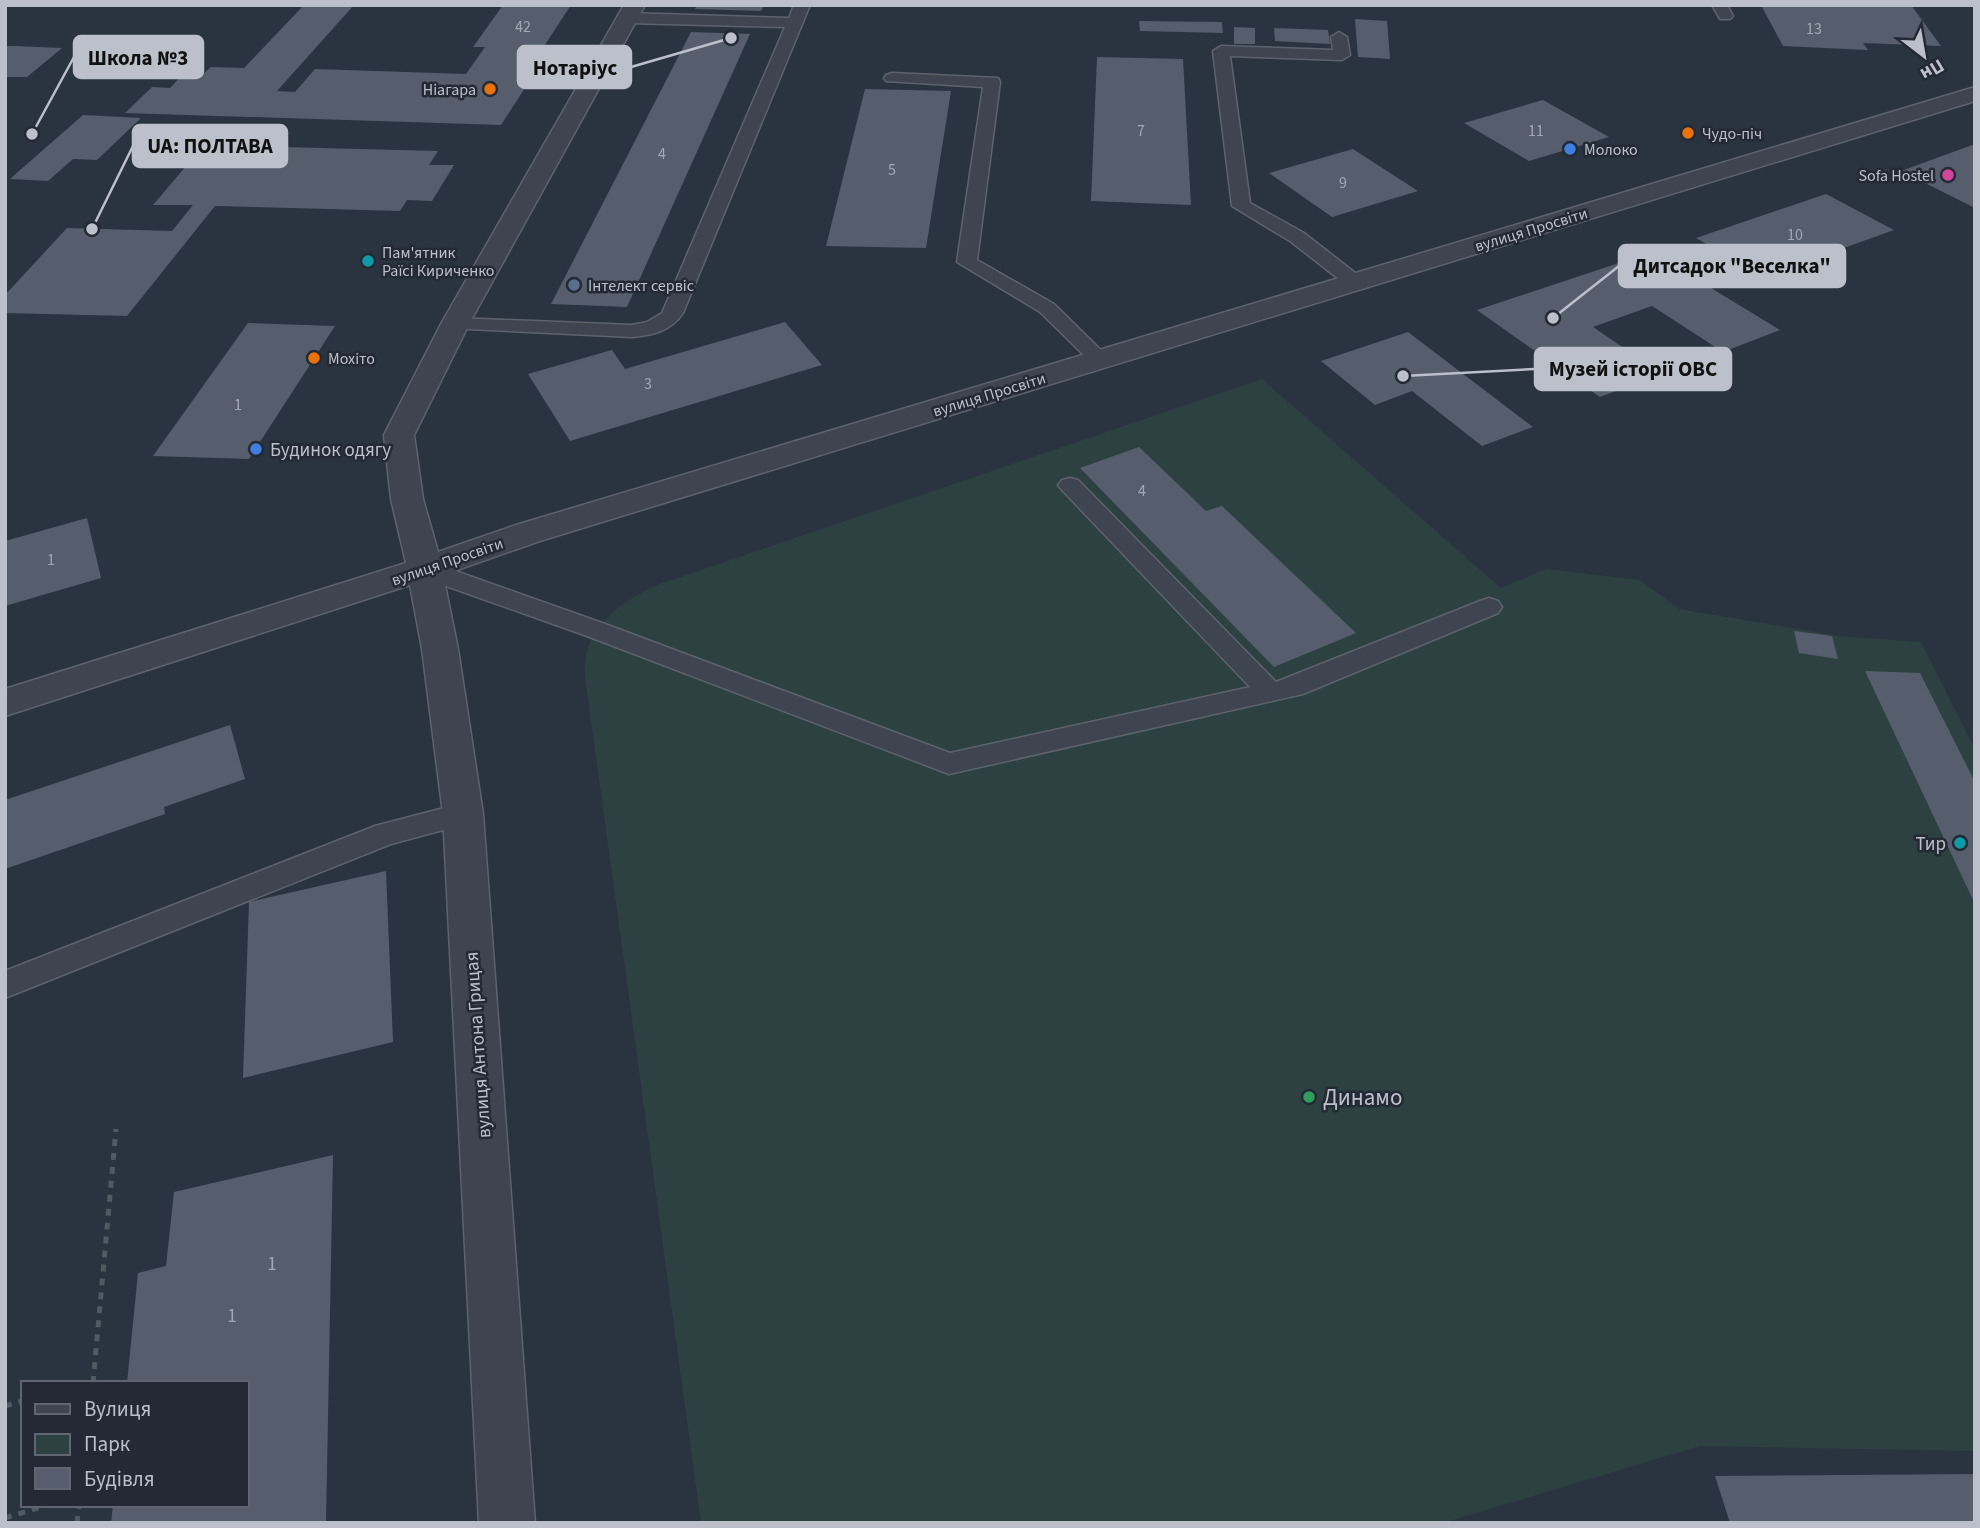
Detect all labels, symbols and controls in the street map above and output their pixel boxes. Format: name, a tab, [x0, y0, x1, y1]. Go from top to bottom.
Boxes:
house number: 42	[515, 16, 531, 38]
house number: 13	[1806, 18, 1822, 40]
north arrow	[1889, 21, 1959, 91]
callout: Школа №3	[74, 36, 203, 78]
text: Школа №3	[88, 43, 188, 73]
callout: Нотаріус	[518, 46, 631, 88]
text: Пн	[1915, 52, 1949, 87]
text: Нотаріус	[533, 53, 618, 83]
place label: Ніагара	[423, 79, 476, 101]
marker: Ніагара	[482, 81, 498, 97]
house number: 7	[1137, 120, 1145, 142]
house number: 11	[1528, 120, 1544, 142]
place label: Чудо-піч	[1702, 123, 1762, 145]
callout: UA: ПОЛТАВА	[133, 125, 287, 167]
marker: Чудо-піч	[1680, 125, 1696, 141]
text: UA: ПОЛТАВА	[147, 131, 274, 161]
place label: Молоко	[1584, 139, 1638, 161]
marker: Молоко	[1562, 141, 1578, 157]
house number: 4	[658, 143, 666, 165]
house number: 5	[888, 159, 896, 181]
place label: Sofa Hostel	[1859, 165, 1934, 187]
marker: Sofa Hostel	[1940, 167, 1956, 183]
house number: 9	[1339, 172, 1347, 194]
street label: вулиця Просвіти	[1472, 202, 1590, 258]
house number: 10	[1787, 224, 1803, 246]
place label: Пам'ятник Раїсі Кириченко	[382, 242, 494, 282]
callout: Дитсадок "Веселка"	[1619, 245, 1845, 287]
text: Дитсадок "Веселка"	[1633, 251, 1831, 281]
marker: Пам'ятник Раїсі Кириченко	[360, 253, 376, 269]
place label: Інтелект сервіс	[588, 275, 694, 297]
marker: Інтелект сервіс	[566, 277, 582, 293]
place label: Мохіто	[328, 348, 375, 370]
callout: Музей історії ОВС	[1535, 348, 1731, 390]
marker: Мохіто	[306, 350, 322, 366]
text: Музей історії ОВС	[1549, 354, 1717, 384]
street label: вулиця Просвіти	[930, 367, 1048, 423]
house number: 3	[644, 373, 652, 395]
house number: 1	[234, 394, 242, 416]
place label: Будинок одягу	[270, 437, 391, 464]
marker: Будинок одягу	[248, 441, 264, 457]
house number: 4	[1138, 480, 1146, 502]
street label: вулиця Просвіти	[388, 533, 506, 591]
house number: 1	[47, 549, 55, 571]
place label: Тир	[1915, 831, 1946, 858]
marker: Тир	[1952, 835, 1968, 851]
street label: вулиця Антона Грицая	[459, 951, 498, 1139]
place label: Динамо	[1323, 1081, 1402, 1114]
marker: Динамо	[1301, 1089, 1317, 1105]
house number: 1	[267, 1251, 277, 1278]
house number: 1	[227, 1303, 237, 1330]
legend	[21, 1381, 248, 1507]
text: Вулиця	[84, 1394, 151, 1424]
text: Парк	[84, 1429, 131, 1459]
text: Будівля	[84, 1464, 155, 1494]

